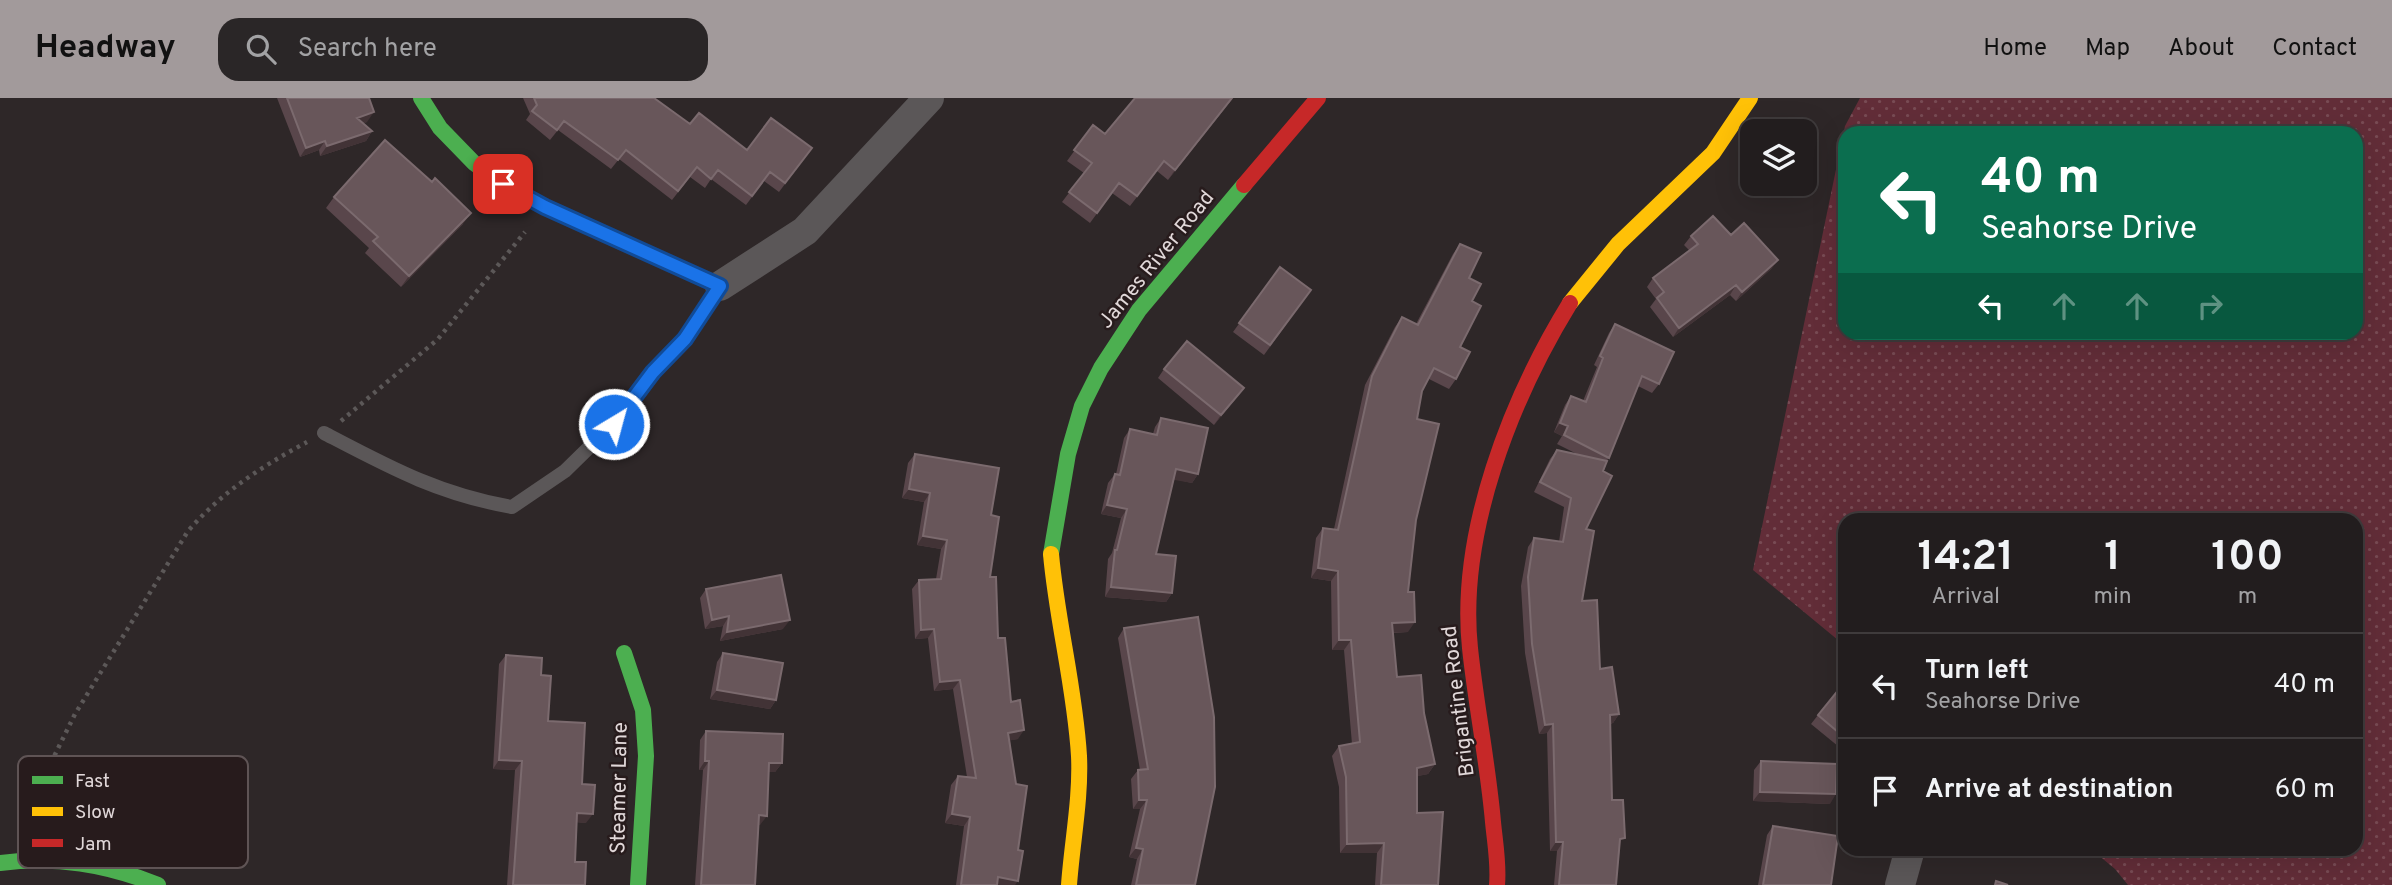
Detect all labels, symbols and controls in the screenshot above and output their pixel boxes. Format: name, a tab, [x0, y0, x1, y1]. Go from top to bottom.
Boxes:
search box	[218, 18, 708, 81]
text: Headway	[35, 28, 176, 70]
icon: search	[242, 30, 280, 68]
text: Search here	[298, 33, 437, 66]
text: Home	[1983, 34, 2047, 64]
text: Map	[2085, 34, 2130, 64]
text: About	[2168, 34, 2234, 64]
text: Contact	[2272, 34, 2357, 64]
map controls	[1740, 119, 1817, 196]
button: layers	[1740, 119, 1817, 196]
text: 40 m	[1981, 149, 2100, 211]
pin	[473, 154, 533, 214]
icon: left	[1866, 154, 1957, 245]
icon: arrive	[484, 165, 522, 203]
street label: James River Road	[1093, 185, 1221, 335]
text: Seahorse Drive	[1981, 210, 2197, 250]
icon: left	[1972, 287, 2010, 325]
icon: ahead	[2045, 287, 2083, 325]
icon: ahead	[2118, 287, 2156, 325]
icon: right	[2191, 287, 2229, 325]
position arrow	[577, 387, 651, 461]
text: 14:21	[1918, 532, 2014, 585]
text: 1	[2104, 532, 2121, 585]
text: 100	[2211, 532, 2284, 585]
text: Arrival	[1931, 583, 2000, 612]
text: min	[2094, 583, 2132, 612]
text: m	[2238, 583, 2257, 612]
street label: Brigantine Road	[1436, 624, 1482, 778]
text: Turn left	[1925, 655, 2029, 688]
icon: left	[1866, 667, 1904, 705]
text: 40 m	[2274, 669, 2335, 702]
text: Seahorse Drive	[1925, 688, 2080, 717]
street label: Steamer Lane	[605, 722, 635, 854]
legend	[18, 756, 248, 868]
text: Fast	[75, 770, 110, 794]
icon: arrive	[1866, 772, 1904, 810]
text: Arrive at destination	[1925, 774, 2173, 807]
text: 60 m	[2275, 774, 2335, 807]
text: Slow	[75, 801, 115, 825]
text: Jam	[75, 833, 112, 857]

